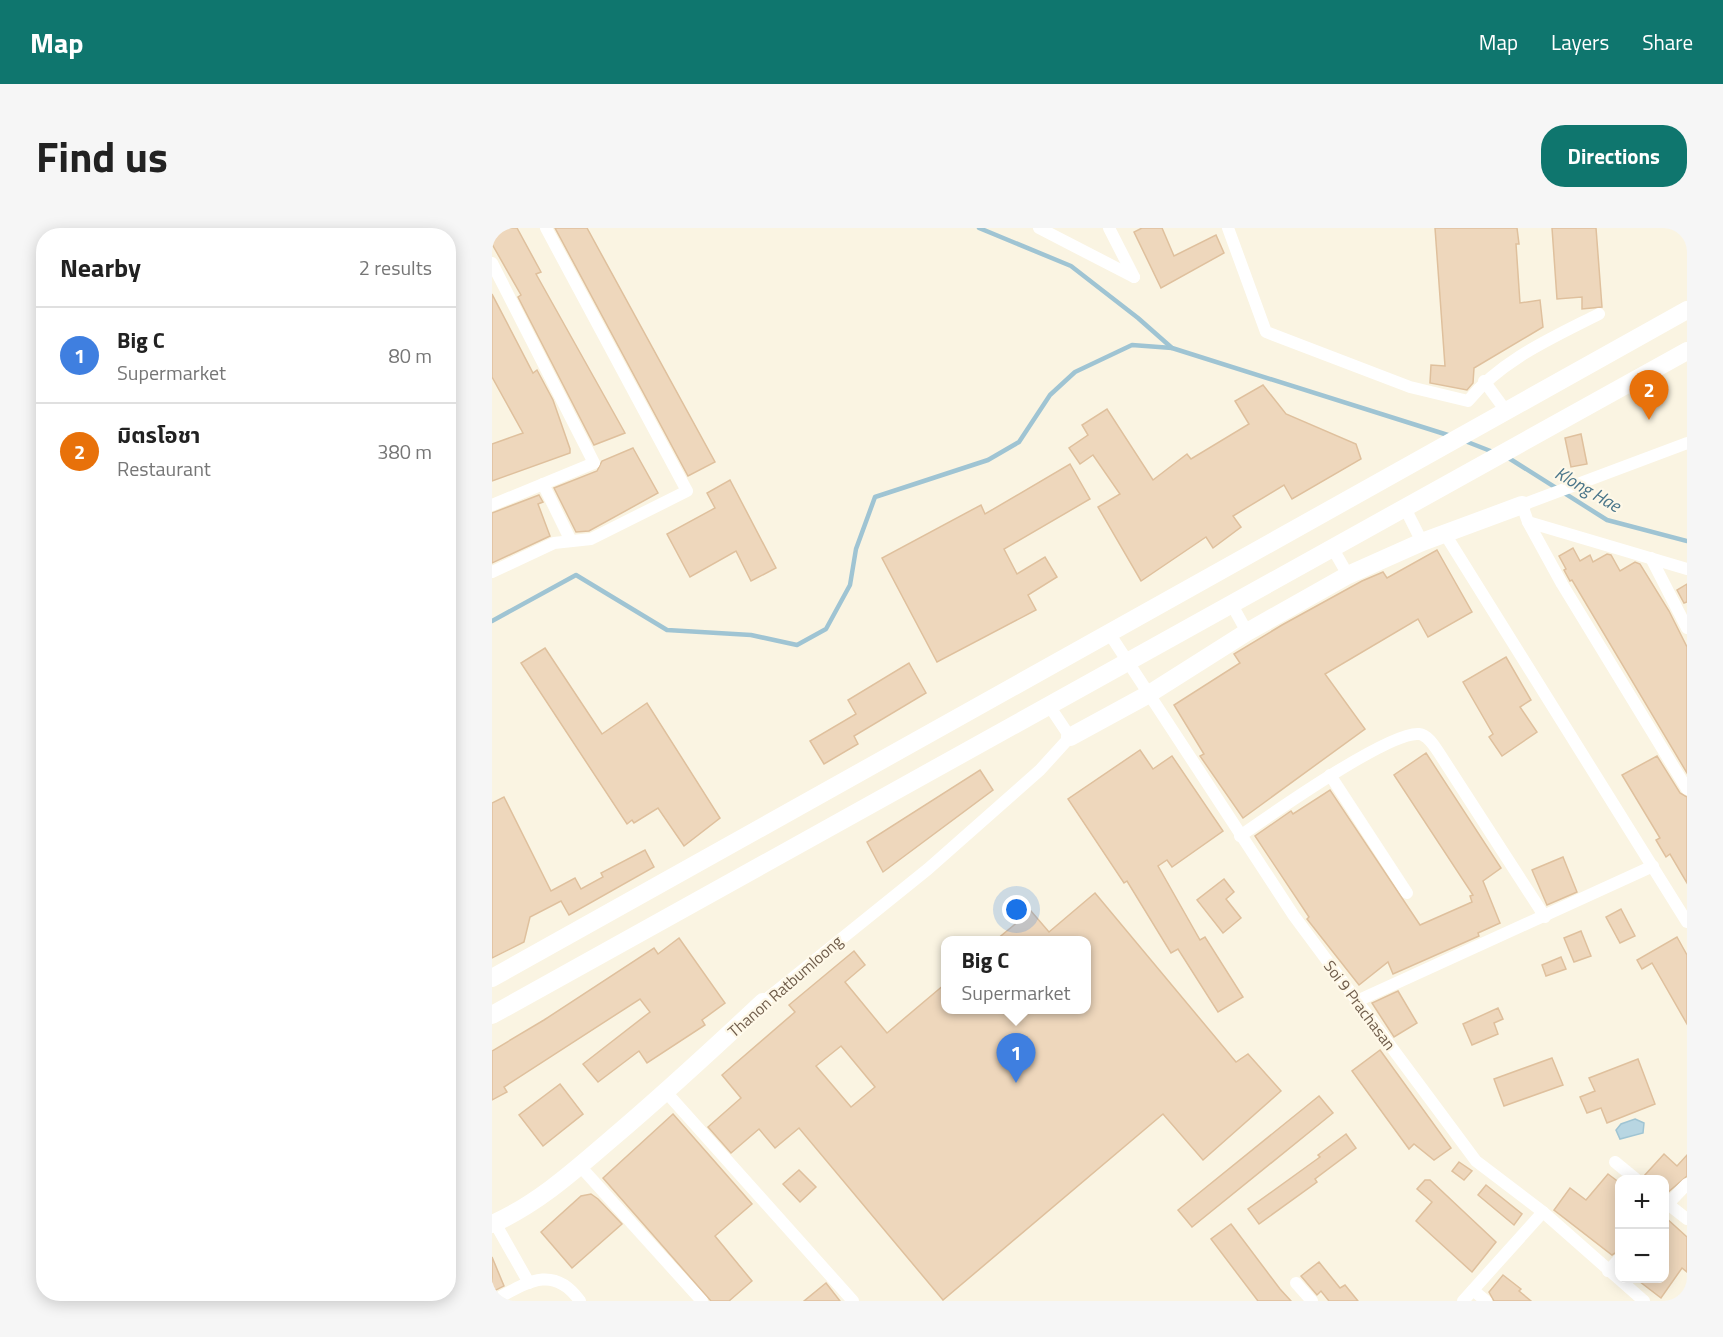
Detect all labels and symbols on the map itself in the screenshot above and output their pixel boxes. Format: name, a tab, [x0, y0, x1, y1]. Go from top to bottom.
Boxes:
pin: 2	[1630, 370, 1668, 420]
water label: Klong Hae	[1550, 459, 1627, 520]
your location	[1002, 895, 1031, 924]
street label: Thanon Ratbumloong	[722, 929, 848, 1043]
street label: Soi 9 Prachasan	[1318, 955, 1402, 1055]
pin: 1	[996, 1034, 1036, 1083]

